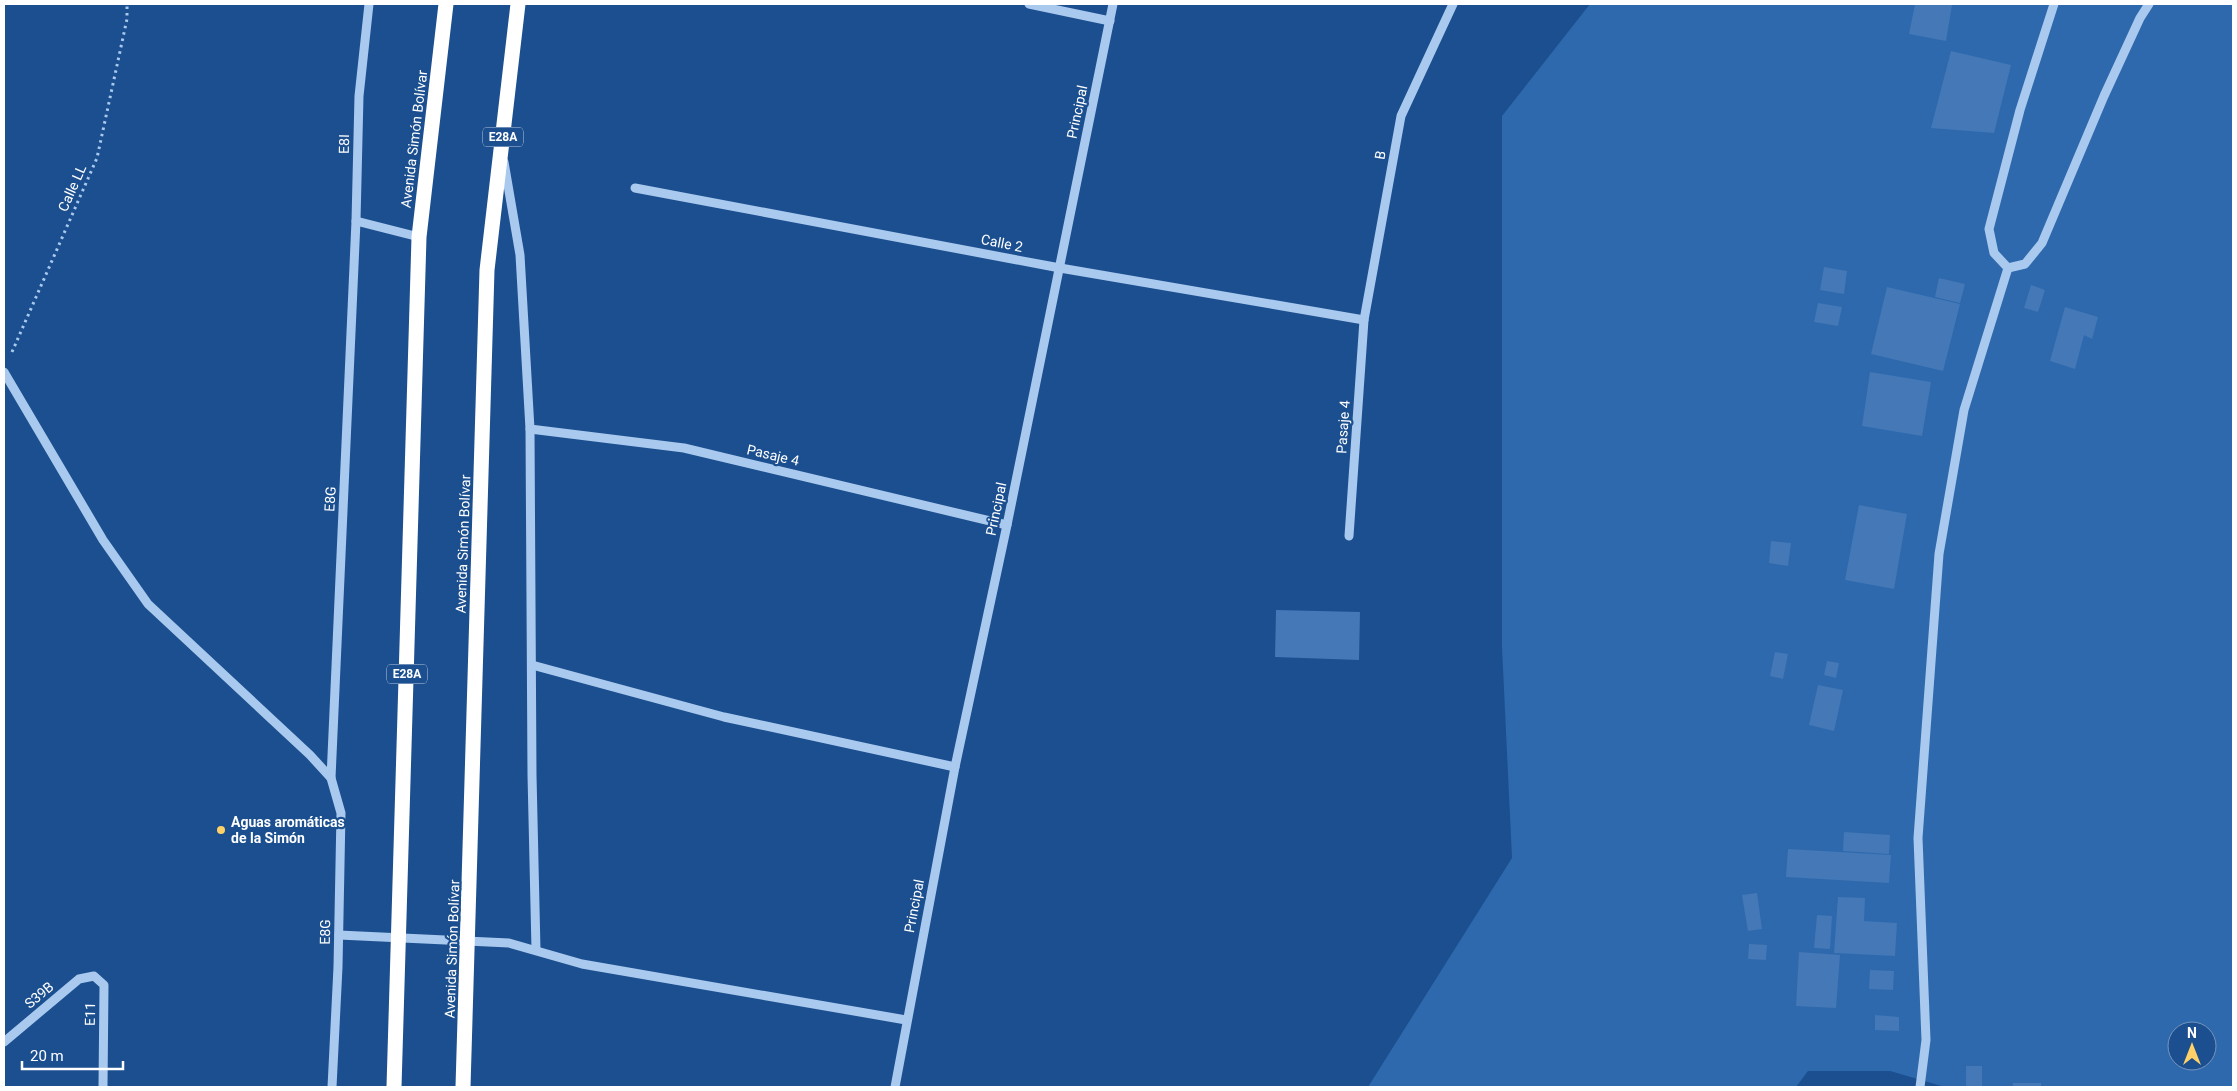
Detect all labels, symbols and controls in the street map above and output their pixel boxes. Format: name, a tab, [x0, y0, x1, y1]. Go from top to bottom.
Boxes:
street label: Avenida Simón Bolívar	[398, 69, 430, 209]
street label: Principal	[1064, 84, 1090, 140]
road number: E28A	[483, 128, 523, 146]
street label: E8I	[336, 134, 352, 154]
street label: B	[1371, 149, 1389, 161]
street label: Calle LL	[55, 162, 90, 214]
street label: Calle 2	[980, 231, 1024, 255]
street label: Pasaje 4	[1333, 400, 1353, 454]
street label: Pasaje 4	[745, 441, 801, 469]
street label: Avenida Simón Bolívar	[453, 474, 473, 614]
street label: Principal	[983, 481, 1009, 537]
street label: E8G	[321, 486, 339, 512]
road number: E28A	[387, 664, 427, 684]
place label: Aguas aromáticas de la Simón	[231, 814, 345, 846]
marker: Aguas aromáticas de la Simón	[215, 824, 227, 836]
street label: Principal	[901, 878, 927, 934]
street label: Avenida Simón Bolívar	[442, 879, 462, 1019]
street label: E8G	[317, 919, 333, 945]
street label: S39B	[21, 978, 57, 1012]
street label: E11	[82, 1002, 98, 1026]
north arrow	[2167, 1021, 2217, 1071]
text: N	[2187, 1025, 2197, 1041]
scale bar	[22, 1038, 124, 1070]
text: 20 m	[30, 1047, 64, 1065]

